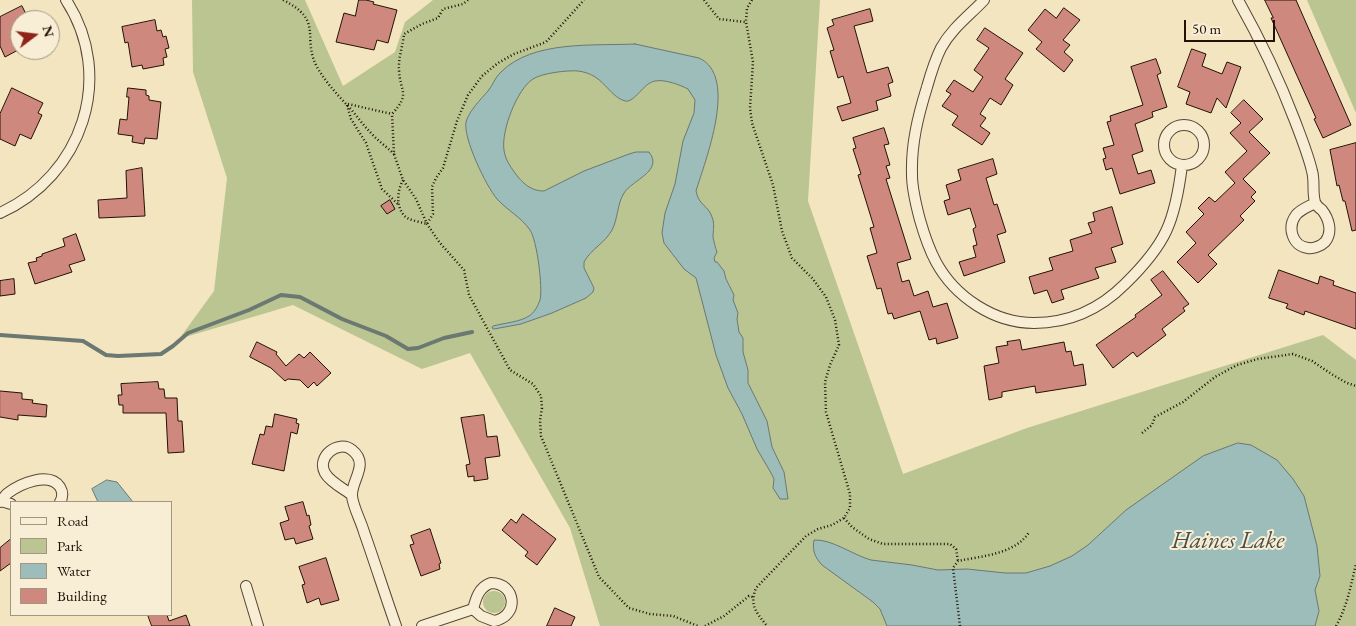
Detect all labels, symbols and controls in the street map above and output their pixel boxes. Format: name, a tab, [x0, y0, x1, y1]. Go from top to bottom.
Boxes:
north arrow	[10, 10, 60, 60]
scale bar	[1186, 10, 1277, 42]
text: 50 m	[1192, 19, 1221, 38]
text: N	[38, 24, 59, 39]
legend	[10, 501, 172, 616]
text: Road	[57, 511, 88, 530]
water label: Haines Lake	[1172, 527, 1284, 555]
text: Park	[57, 536, 83, 555]
text: Water	[57, 561, 91, 580]
text: Building	[57, 586, 107, 605]

